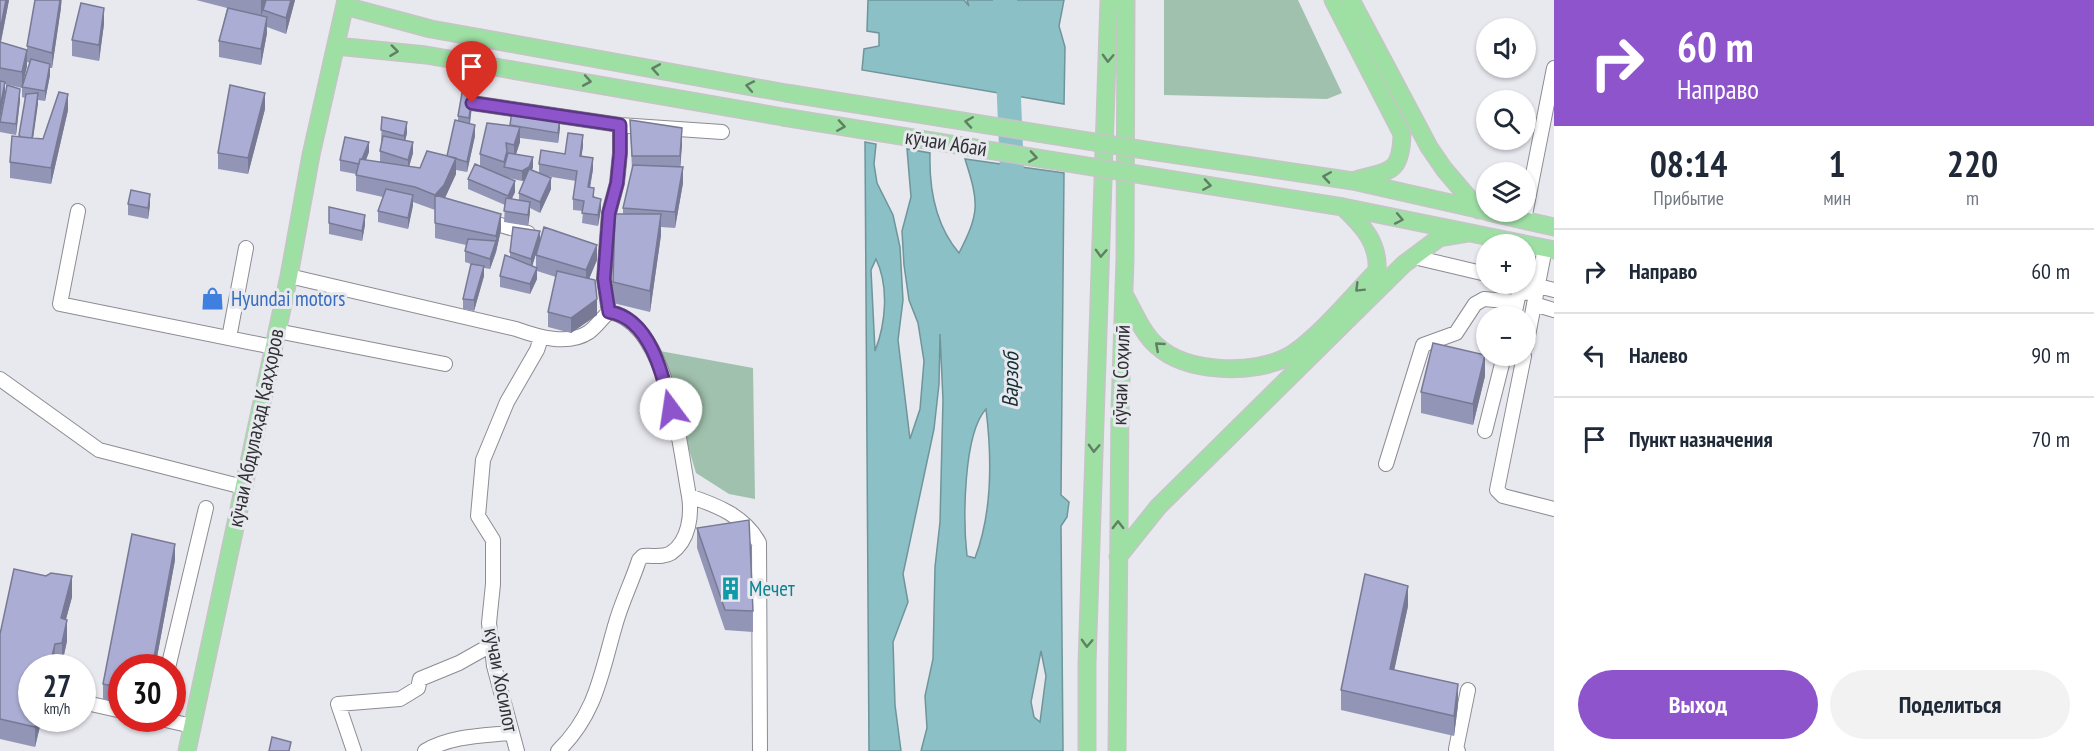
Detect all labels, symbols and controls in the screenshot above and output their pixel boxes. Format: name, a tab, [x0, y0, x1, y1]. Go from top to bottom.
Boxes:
map controls	[1476, 18, 1536, 366]
button: sound	[1476, 18, 1536, 78]
text: 60 m	[1677, 19, 1754, 74]
icon: right	[1578, 24, 1656, 102]
pin	[446, 41, 497, 103]
one-way arrow	[390, 44, 399, 57]
icon: arrive	[455, 50, 488, 83]
one-way arrow	[1102, 54, 1115, 63]
one-way arrow	[651, 64, 661, 76]
text: Направо	[1677, 72, 1759, 106]
one-way arrow	[582, 74, 592, 87]
one-way arrow	[745, 80, 755, 93]
button: search	[1476, 90, 1536, 150]
one-way arrow	[964, 116, 974, 129]
one-way arrow	[835, 119, 845, 132]
street label: кӯчаи Абаӣ	[903, 123, 989, 162]
text: 08:14	[1650, 140, 1728, 187]
text: 1	[1829, 140, 1846, 187]
text: 220	[1947, 140, 1998, 187]
one-way arrow	[1028, 150, 1038, 163]
button: layers	[1476, 162, 1536, 222]
one-way arrow	[1322, 172, 1331, 184]
one-way arrow	[1201, 178, 1211, 191]
text: Прибытие	[1653, 185, 1724, 211]
text: мин	[1823, 185, 1851, 211]
text: m	[1966, 185, 1979, 211]
one-way arrow	[1393, 212, 1403, 225]
button: +	[1476, 234, 1536, 294]
one-way arrow	[1095, 249, 1108, 258]
icon: right	[1578, 255, 1611, 288]
text: Направо	[1629, 257, 1697, 285]
text: 60 m	[2031, 257, 2070, 285]
one-way arrow	[1356, 281, 1367, 292]
place label: Hyundai motors	[231, 285, 345, 312]
shop icon: Hyundai motors	[200, 286, 226, 312]
button: −	[1476, 306, 1536, 366]
street label: кӯчаи Соҳилӣ	[1105, 324, 1136, 426]
street label: кӯчаи Абдулаҳад Қаҳҳоров	[221, 326, 290, 530]
icon: left	[1578, 339, 1611, 372]
text: Налево	[1629, 341, 1688, 369]
text: 90 m	[2031, 341, 2070, 369]
one-way arrow	[1155, 343, 1166, 354]
water label: Варзоб	[996, 350, 1025, 408]
position arrow	[639, 377, 703, 441]
icon: arrive	[1578, 423, 1611, 456]
text: Пункт назначения	[1629, 425, 1773, 453]
text: 70 m	[2031, 425, 2070, 453]
one-way arrow	[1088, 444, 1101, 453]
one-way arrow	[1112, 520, 1124, 529]
place label: Мечет	[749, 575, 795, 602]
building icon: Мечет	[718, 576, 744, 602]
street label: кӯчаи Хосилот	[478, 625, 525, 735]
one-way arrow	[1081, 639, 1094, 648]
speed limit sign: 30	[108, 654, 186, 732]
text: 27	[43, 666, 71, 705]
button: Выход	[1578, 670, 1818, 739]
button: Поделиться	[1830, 670, 2070, 739]
text: km/h	[44, 699, 70, 718]

